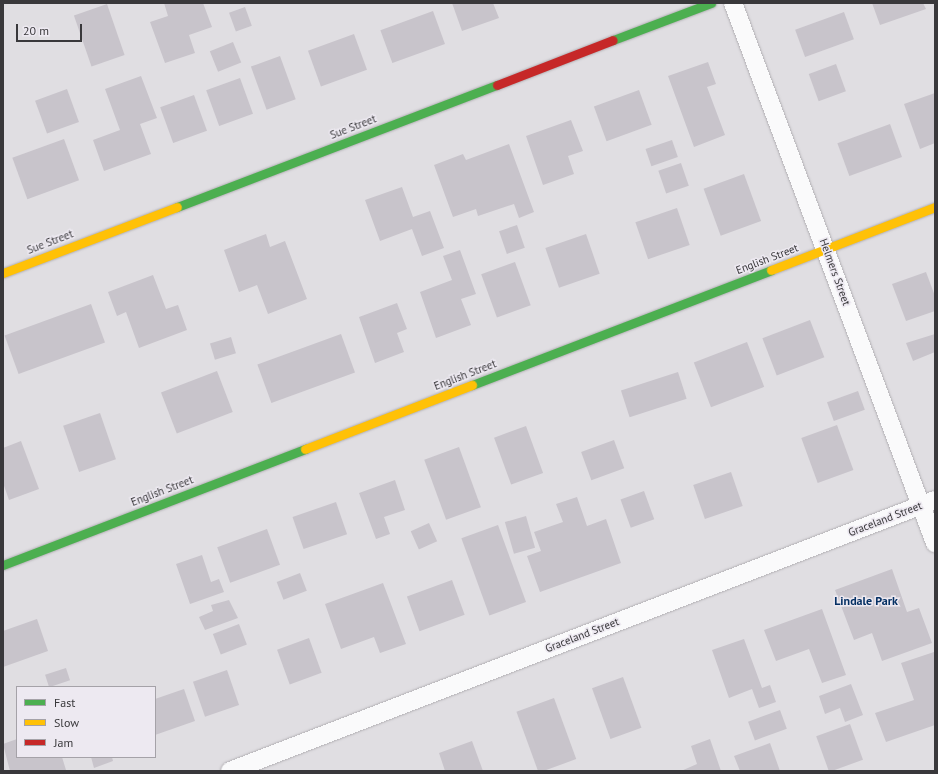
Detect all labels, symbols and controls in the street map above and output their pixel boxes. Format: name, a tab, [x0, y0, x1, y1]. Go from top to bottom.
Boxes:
scale bar	[18, 16, 84, 42]
text: 20 m	[23, 23, 49, 38]
street label: Sue Street	[328, 112, 378, 142]
street label: Sue Street	[25, 227, 75, 257]
street label: Helmers Street	[817, 237, 853, 307]
street label: English Street	[734, 241, 800, 277]
street label: English Street	[432, 357, 498, 393]
street label: English Street	[129, 473, 195, 509]
street label: Graceland Street	[846, 499, 924, 539]
district label: Lindale Park	[834, 594, 898, 608]
street label: Graceland Street	[543, 615, 621, 655]
legend	[16, 686, 156, 758]
text: Fast	[54, 695, 75, 710]
text: Slow	[54, 715, 79, 730]
text: Jam	[54, 735, 73, 750]

